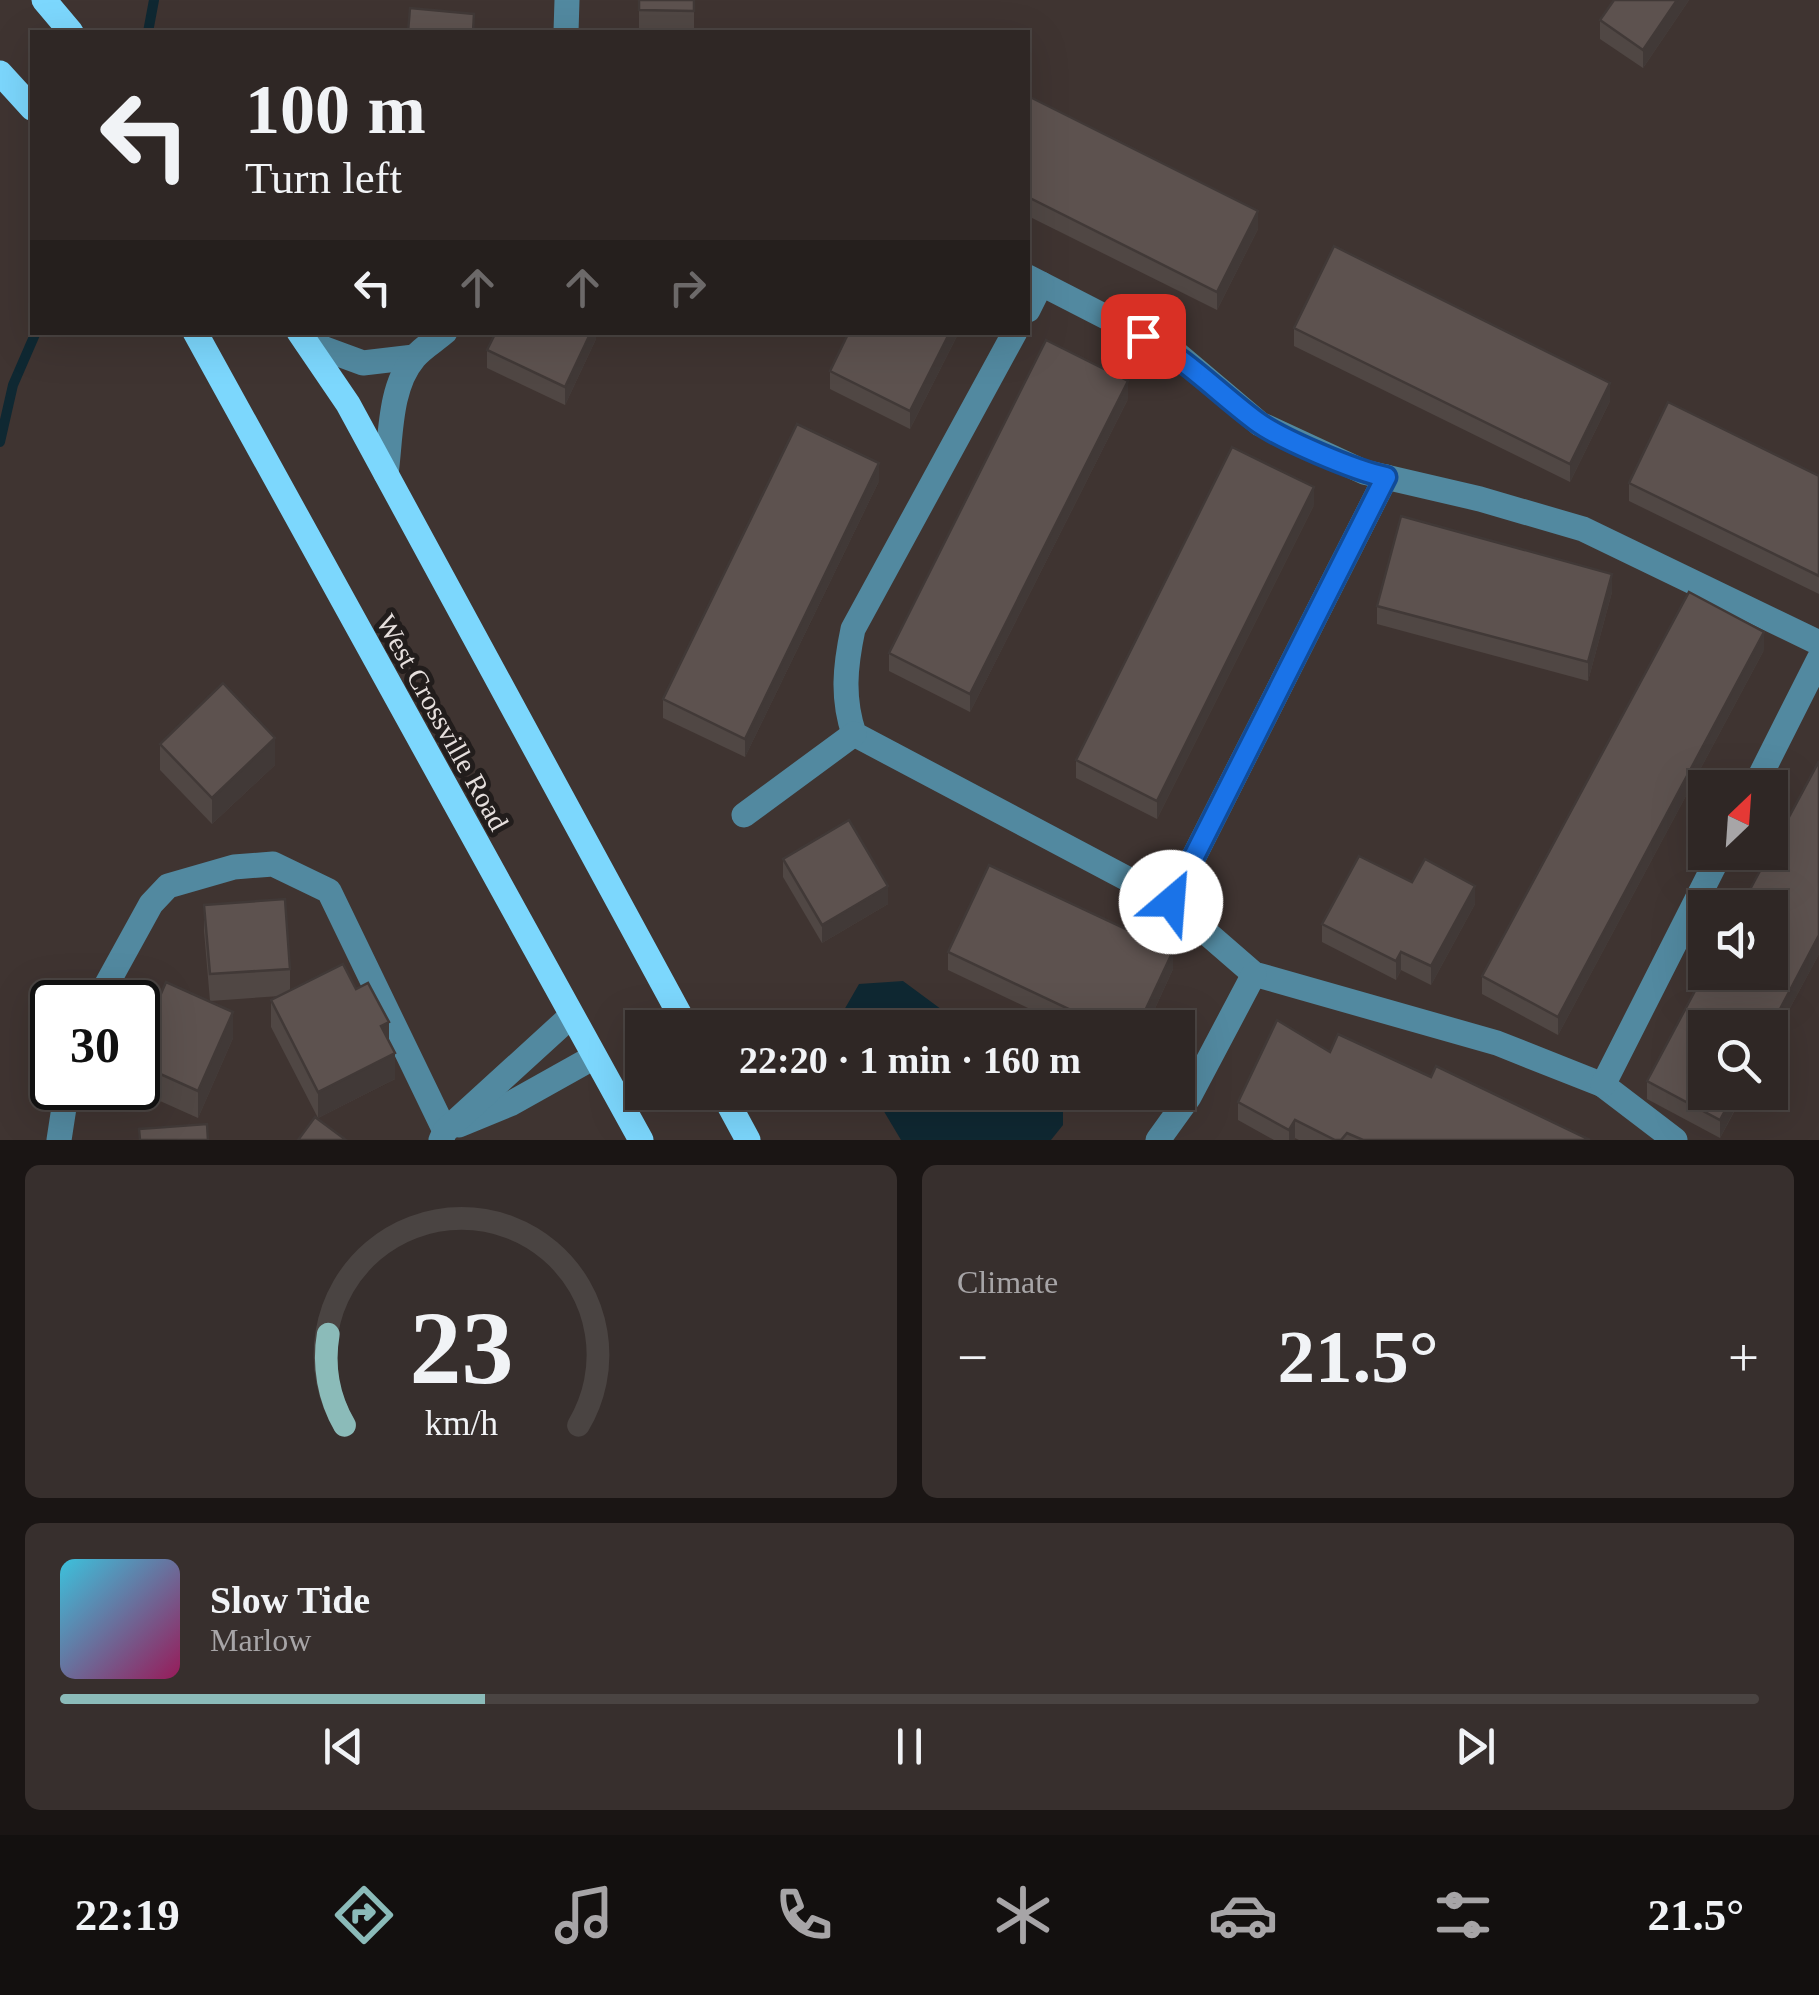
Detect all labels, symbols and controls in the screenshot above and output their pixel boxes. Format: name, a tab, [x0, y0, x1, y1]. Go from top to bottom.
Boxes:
icon: left	[80, 70, 210, 200]
text: 100 m	[245, 71, 426, 148]
text: Turn left	[245, 153, 402, 203]
icon: left	[345, 260, 400, 315]
icon: ahead	[450, 260, 505, 315]
icon: ahead	[555, 260, 610, 315]
icon: right	[660, 260, 715, 315]
pin	[1101, 294, 1186, 379]
icon: arrive	[1116, 309, 1171, 364]
street label: West Crossville Road	[370, 609, 515, 836]
north arrow	[1688, 770, 1788, 870]
map controls	[1688, 770, 1788, 1110]
position arrow	[1119, 850, 1223, 954]
button: sound	[1688, 890, 1788, 990]
speed limit sign: 30	[30, 980, 160, 1110]
button: search	[1688, 1010, 1788, 1110]
text: 22:20 · 1 min · 160 m	[739, 1039, 1081, 1081]
text: Climate	[957, 1264, 1058, 1300]
text: 23	[409, 1290, 513, 1405]
text: 21.5°	[1277, 1315, 1439, 1398]
text: −	[957, 1327, 988, 1388]
text: +	[1728, 1327, 1759, 1388]
text: km/h	[424, 1403, 498, 1443]
text: Slow Tide	[210, 1579, 370, 1621]
text: Marlow	[210, 1622, 311, 1658]
icon: previous	[316, 1719, 371, 1774]
icon: pause	[882, 1719, 937, 1774]
icon: next	[1448, 1719, 1503, 1774]
icon: directions	[329, 1880, 399, 1950]
icon: music	[549, 1880, 619, 1950]
icon: phone	[769, 1880, 839, 1950]
icon: climate	[988, 1880, 1058, 1950]
icon: car	[1208, 1880, 1278, 1950]
icon: filters	[1428, 1880, 1498, 1950]
text: 22:19	[75, 1890, 180, 1940]
text: 21.5°	[1647, 1890, 1744, 1940]

